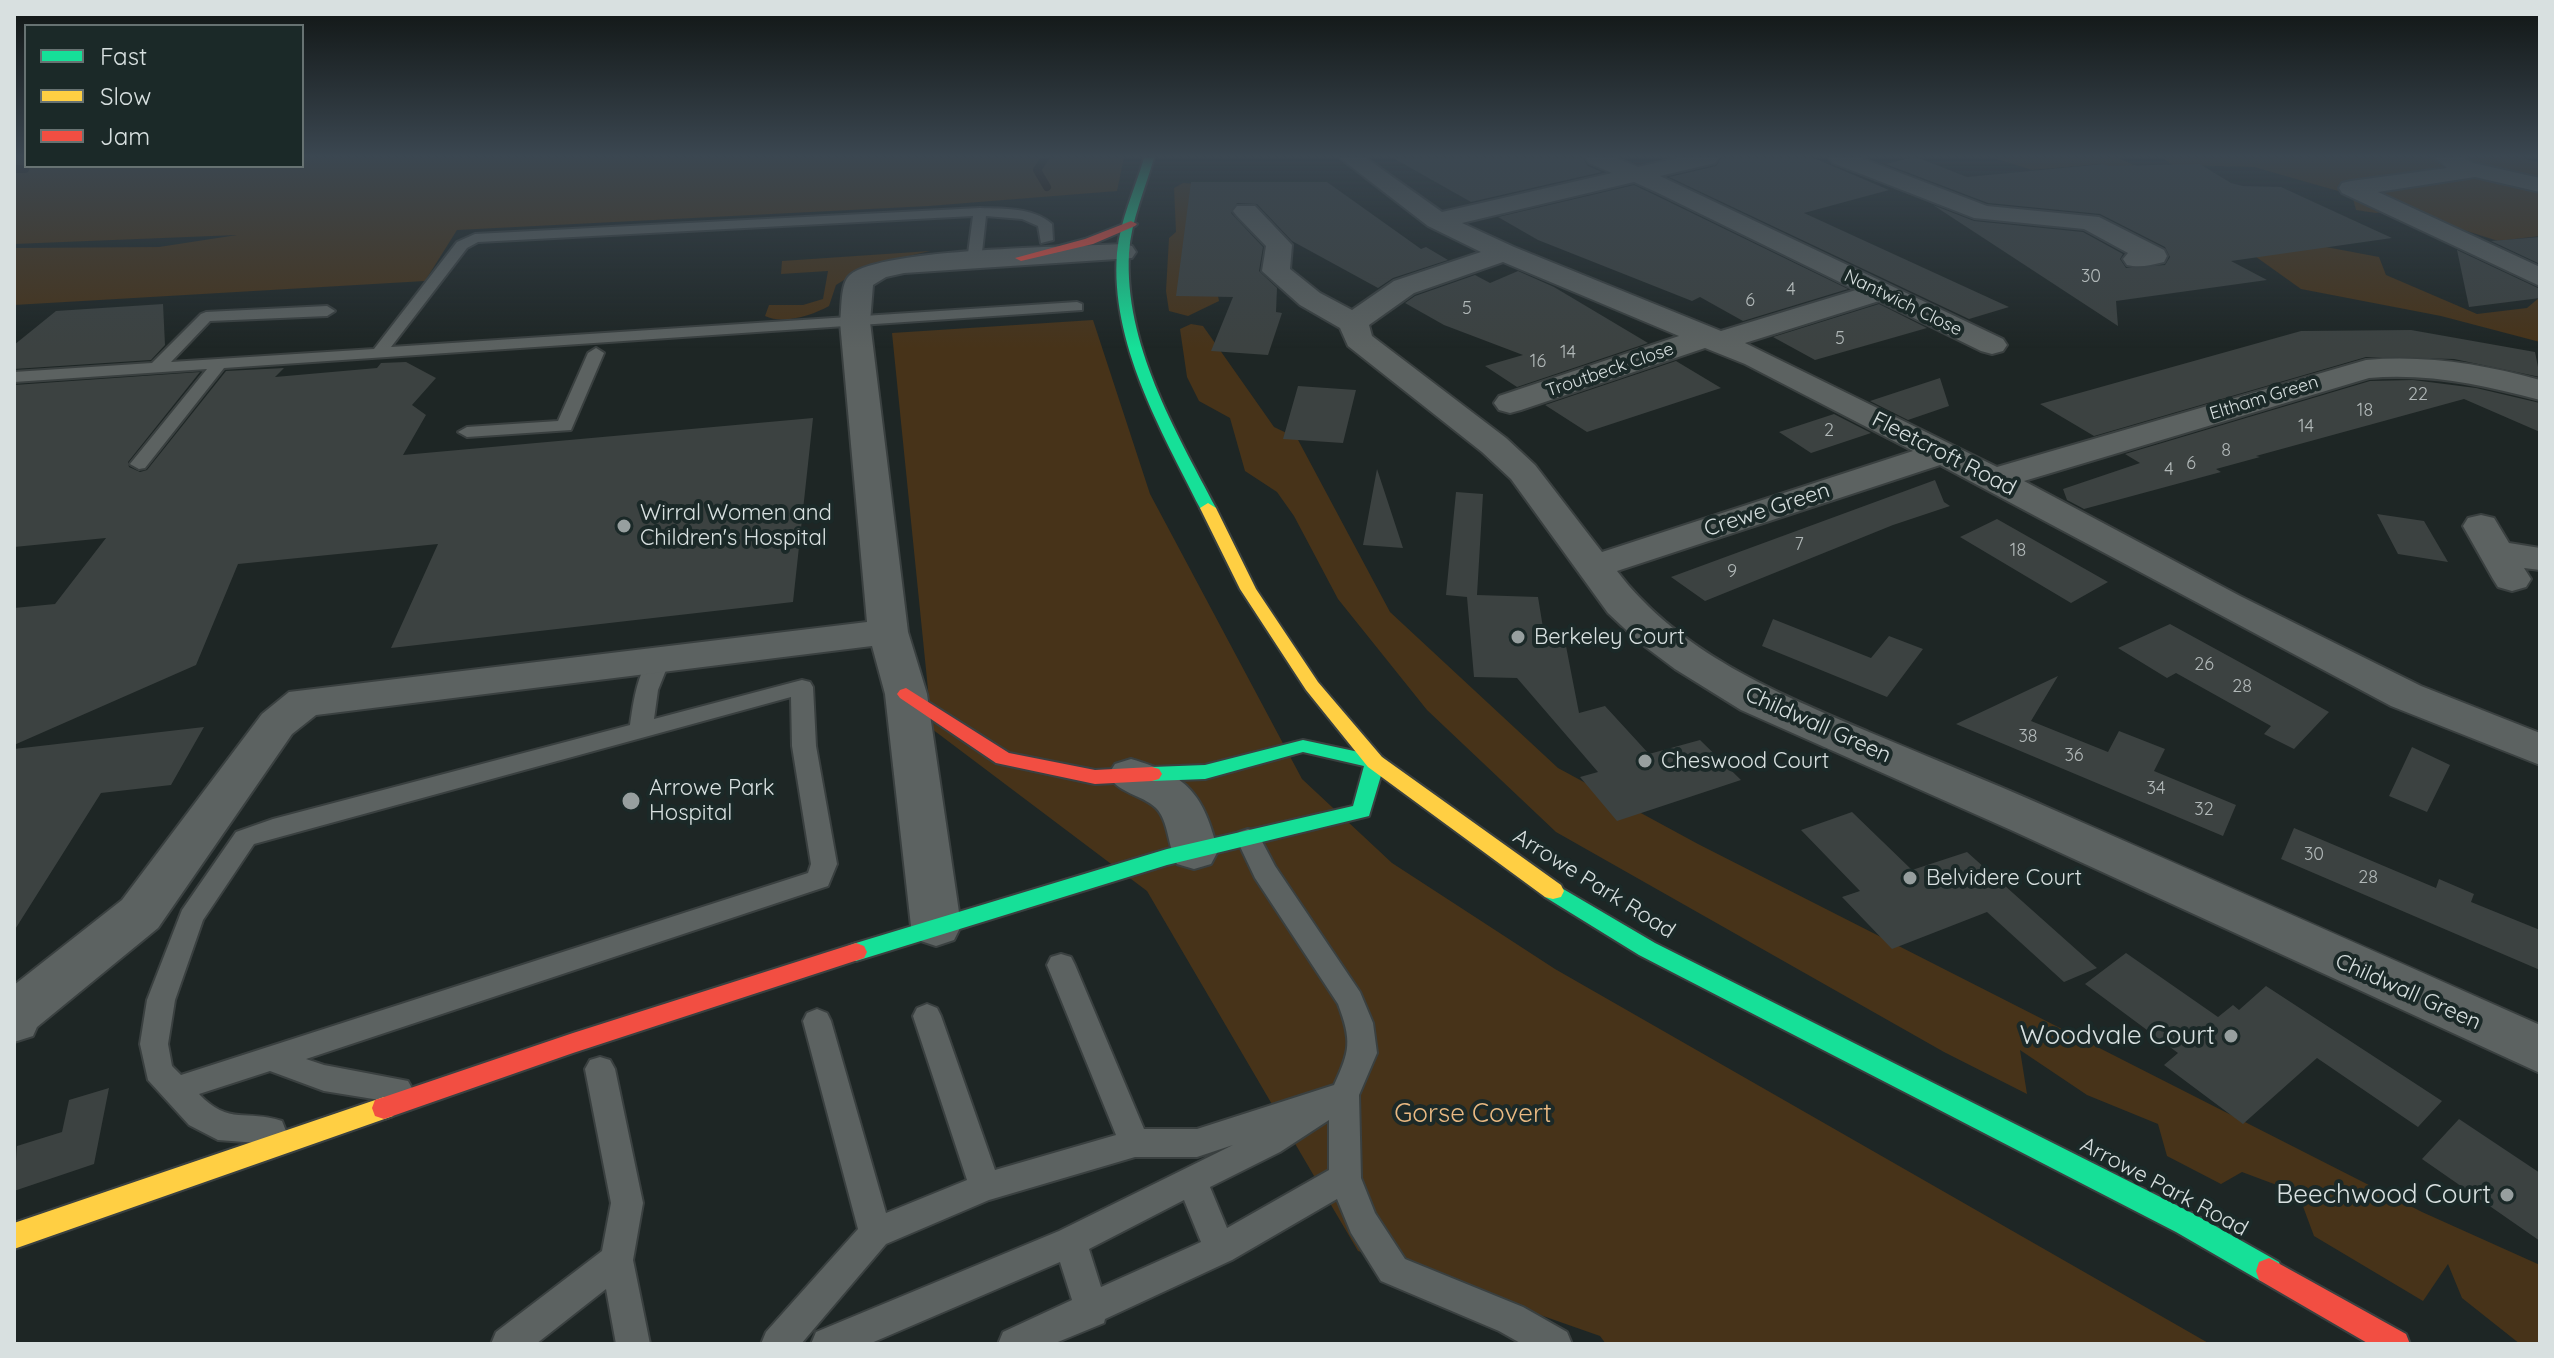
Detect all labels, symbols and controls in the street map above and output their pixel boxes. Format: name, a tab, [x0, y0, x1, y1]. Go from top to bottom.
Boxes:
legend	[24, 24, 304, 168]
text: Fast	[100, 41, 147, 71]
text: Slow	[100, 81, 151, 111]
text: Jam	[100, 121, 150, 151]
street label: Nantwich Close	[1841, 265, 1965, 341]
house number: 30	[2081, 266, 2101, 288]
house number: 4	[1786, 279, 1796, 301]
house number: 6	[1745, 290, 1755, 312]
house number: 5	[1462, 298, 1472, 320]
house number: 5	[1835, 328, 1845, 350]
street label: Troutbeck Close	[1543, 338, 1677, 402]
house number: 14	[1560, 342, 1576, 364]
house number: 16	[1530, 351, 1546, 373]
street label: Eltham Green	[2207, 371, 2321, 425]
house number: 22	[2408, 384, 2428, 406]
house number: 18	[2357, 400, 2373, 422]
street label: Fleetcroft Road	[1868, 406, 2020, 502]
house number: 14	[2298, 416, 2314, 438]
house number: 2	[1824, 420, 1834, 442]
house number: 8	[2221, 440, 2231, 462]
house number: 6	[2186, 453, 2196, 475]
house number: 4	[2164, 459, 2174, 481]
street label: Crewe Green	[1701, 477, 1833, 543]
place label: Wirral Women and Children's Hospital	[640, 500, 832, 552]
marker: Wirral Women and Children's Hospital	[615, 517, 633, 535]
house number: 7	[1794, 534, 1804, 556]
house number: 18	[2010, 540, 2026, 562]
house number: 9	[1727, 561, 1737, 583]
place label: Berkeley Court	[1534, 624, 1685, 650]
marker: Berkeley Court	[1509, 628, 1527, 646]
house number: 26	[2194, 654, 2214, 676]
house number: 28	[2232, 676, 2252, 698]
street label: Childwall Green	[1741, 681, 1895, 769]
house number: 38	[2018, 726, 2038, 748]
house number: 36	[2064, 745, 2084, 767]
place label: Cheswood Court	[1661, 748, 1829, 774]
marker: Cheswood Court	[1636, 752, 1654, 770]
place label: Arrowe Park Hospital	[649, 775, 775, 826]
house number: 34	[2147, 778, 2165, 800]
marker: Arrowe Park Hospital	[620, 790, 642, 812]
house number: 32	[2194, 799, 2214, 821]
street label: Arrowe Park Road	[1508, 823, 1680, 945]
house number: 30	[2304, 844, 2324, 866]
place label: Belvidere Court	[1926, 865, 2082, 891]
house number: 28	[2358, 867, 2378, 889]
marker: Belvidere Court	[1901, 869, 1919, 887]
street label: Childwall Green	[2331, 948, 2485, 1036]
place label: Woodvale Court	[2020, 1020, 2215, 1052]
marker: Woodvale Court	[2222, 1027, 2240, 1045]
park label: Gorse Covert	[1394, 1098, 1552, 1130]
street label: Arrowe Park Road	[2076, 1132, 2252, 1242]
place label: Beechwood Court	[2276, 1179, 2491, 1211]
marker: Beechwood Court	[2498, 1186, 2516, 1204]

